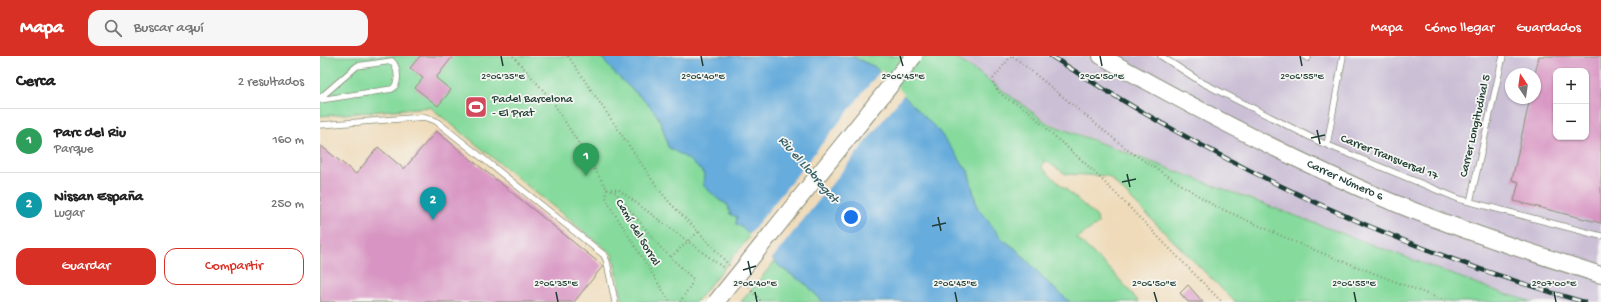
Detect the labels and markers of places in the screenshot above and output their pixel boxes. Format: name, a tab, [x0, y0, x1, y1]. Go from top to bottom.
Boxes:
place label: Padel Barcelona - El Prat	[491, 93, 573, 121]
sports icon: Padel Barcelona - El Prat	[463, 94, 489, 120]
pin: 1	[573, 143, 599, 176]
pin: 2	[420, 187, 446, 220]

